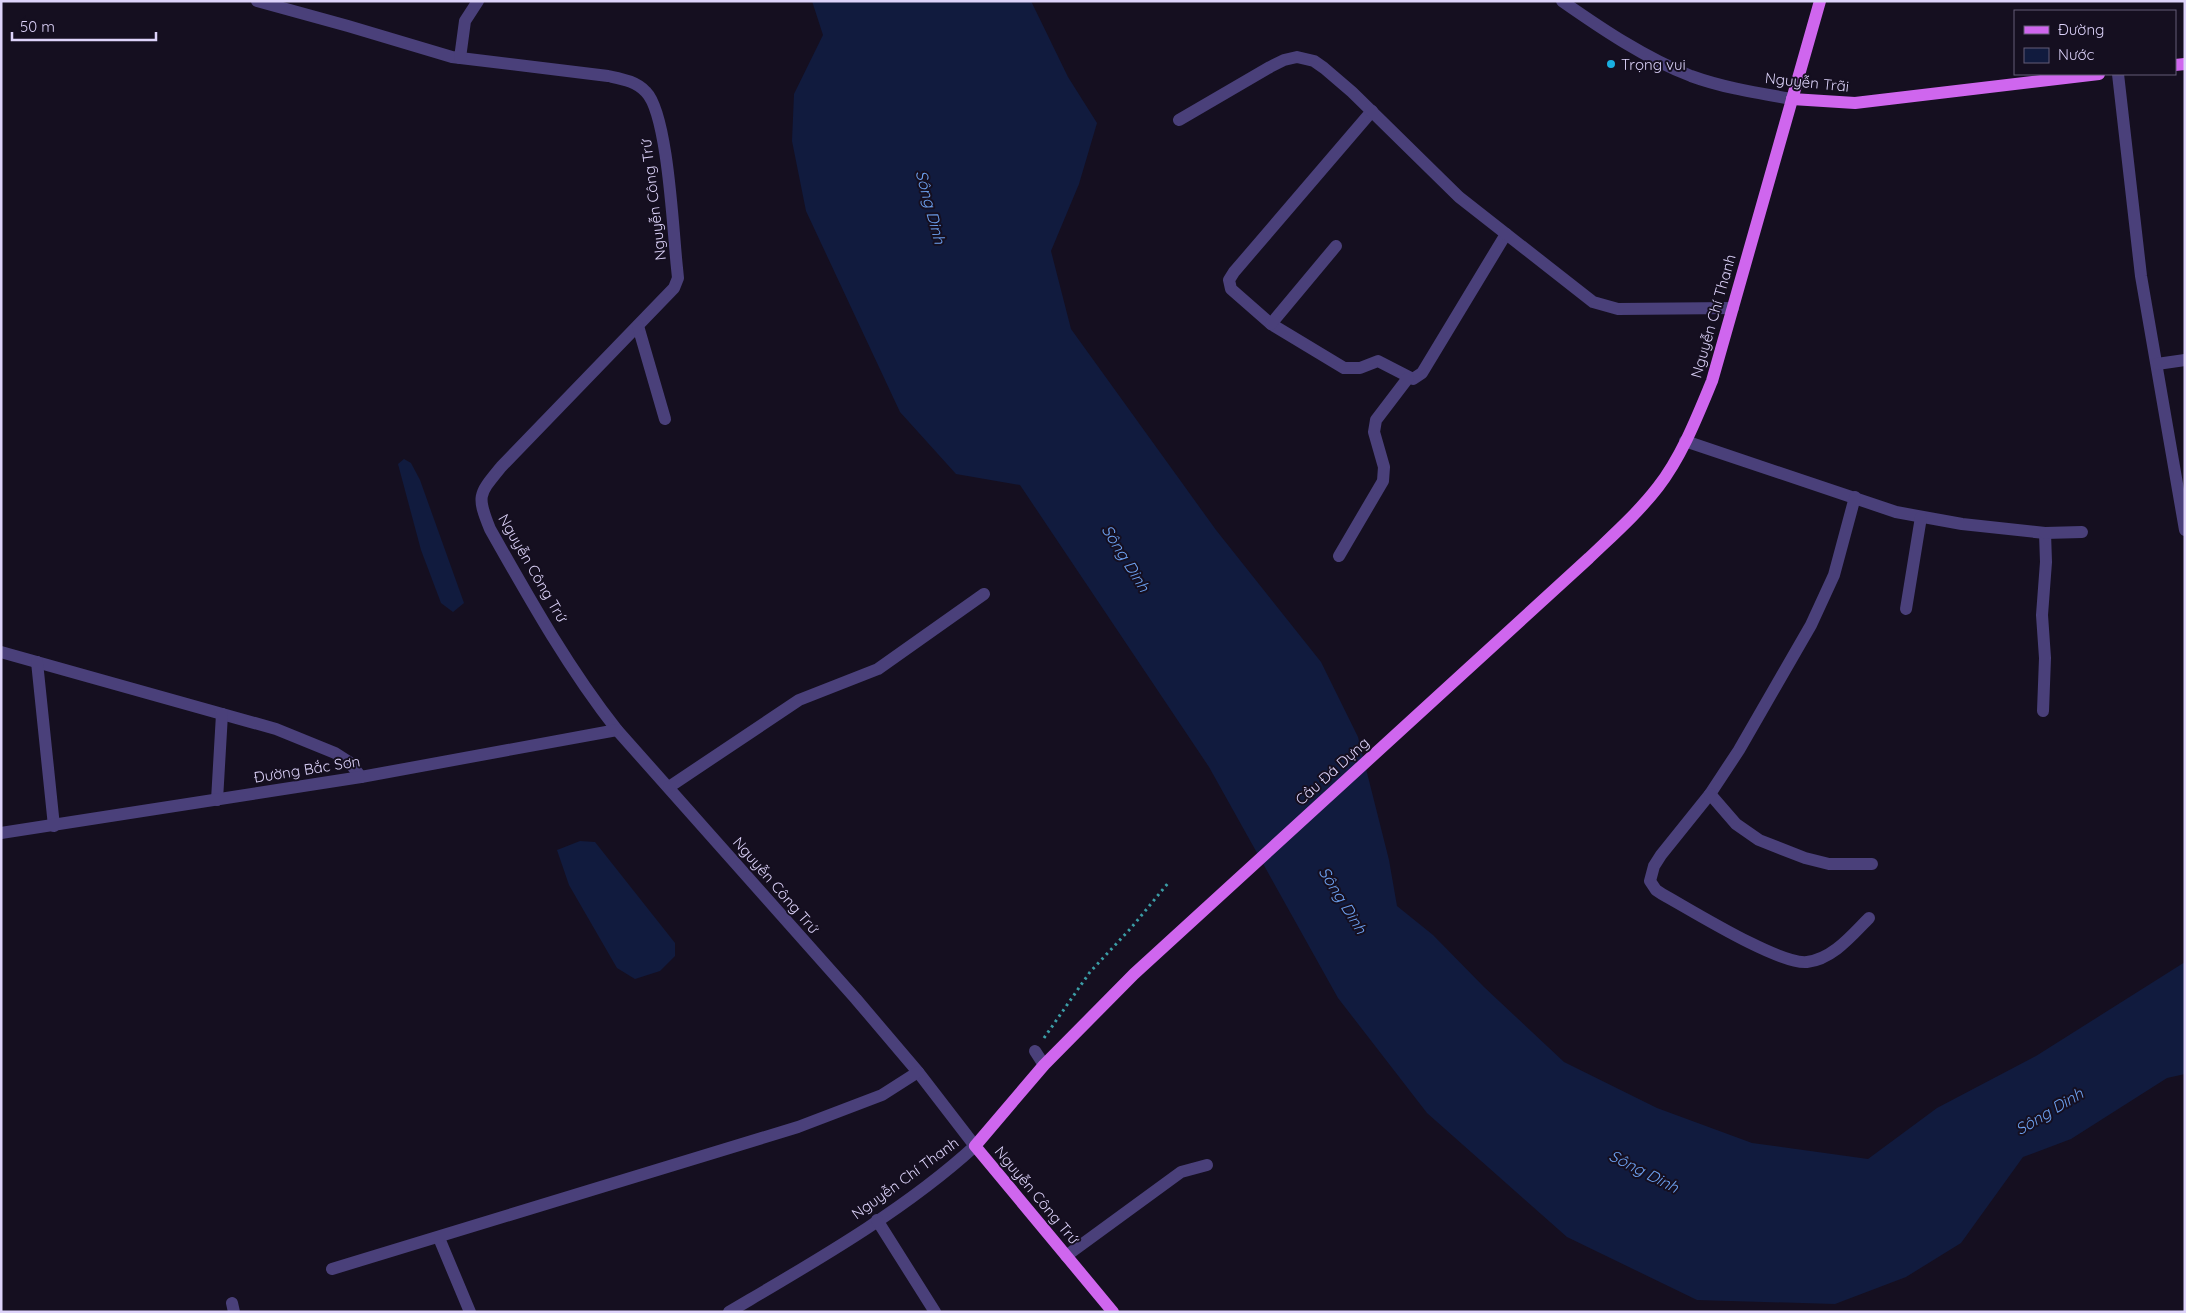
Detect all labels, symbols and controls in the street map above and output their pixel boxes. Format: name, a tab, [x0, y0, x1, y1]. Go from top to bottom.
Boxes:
scale bar	[12, 10, 156, 42]
legend	[2014, 10, 2176, 75]
text: 50 m	[20, 17, 55, 36]
text: Đường	[2058, 20, 2104, 39]
text: Nước	[2058, 45, 2095, 64]
place label: Trọng vui	[1621, 55, 1686, 74]
marker: Trọng vui	[1605, 58, 1617, 70]
street label: Nguyễn Trãi	[1764, 68, 1850, 96]
street label: Nguyễn Công Trứ	[636, 137, 670, 262]
water label: Sông Dinh	[912, 168, 951, 247]
street label: Nguyễn Chí Thanh	[1686, 252, 1740, 380]
street label: Nguyễn Công Trứ	[494, 510, 572, 627]
water label: Sông Dinh	[1098, 521, 1155, 596]
street label: Cầu Đá Dựng	[1291, 733, 1373, 809]
street label: Đường Bắc Sơn	[252, 751, 362, 787]
street label: Nguyễn Công Trứ	[729, 833, 824, 938]
water label: Sông Dinh	[1315, 863, 1372, 938]
water label: Sông Dinh	[2011, 1083, 2087, 1139]
street label: Nguyễn Chí Thanh	[848, 1133, 962, 1223]
street label: Nguyễn Công Trứ	[991, 1142, 1084, 1249]
water label: Sông Dinh	[1606, 1145, 1683, 1197]

